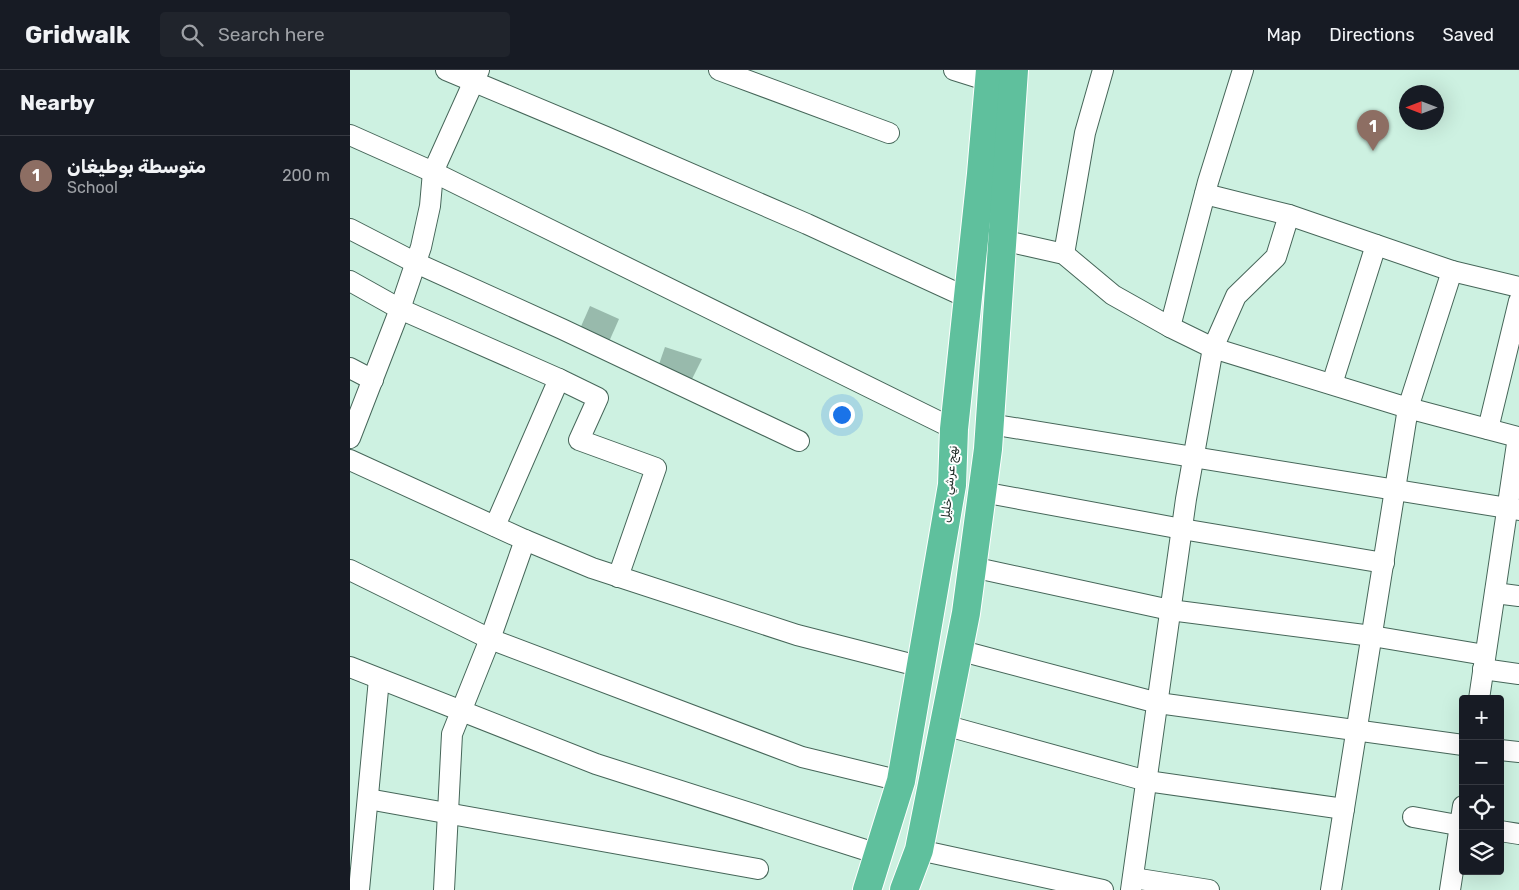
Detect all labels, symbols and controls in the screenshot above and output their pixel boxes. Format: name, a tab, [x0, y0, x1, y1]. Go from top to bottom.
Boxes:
search box	[160, 12, 510, 57]
text: Gridwalk	[25, 21, 130, 49]
icon: search	[178, 21, 206, 49]
text: Search here	[218, 23, 325, 46]
text: Map	[1266, 24, 1301, 46]
text: Directions	[1329, 24, 1415, 46]
text: Saved	[1443, 24, 1494, 46]
north arrow	[1399, 85, 1444, 130]
text: Nearby	[20, 90, 95, 115]
pin: 1	[1357, 110, 1389, 151]
text: متوسطة بوطيغان	[67, 155, 206, 178]
text: 1	[32, 166, 40, 185]
text: 200 m	[282, 166, 330, 185]
text: School	[67, 178, 118, 197]
your location	[829, 402, 855, 428]
street label: نهج عرشي خليل	[938, 445, 962, 523]
map controls	[1459, 695, 1504, 875]
button: +	[1459, 695, 1504, 740]
button: −	[1459, 740, 1504, 785]
button: locate	[1459, 785, 1504, 830]
button: layers	[1459, 830, 1504, 875]

